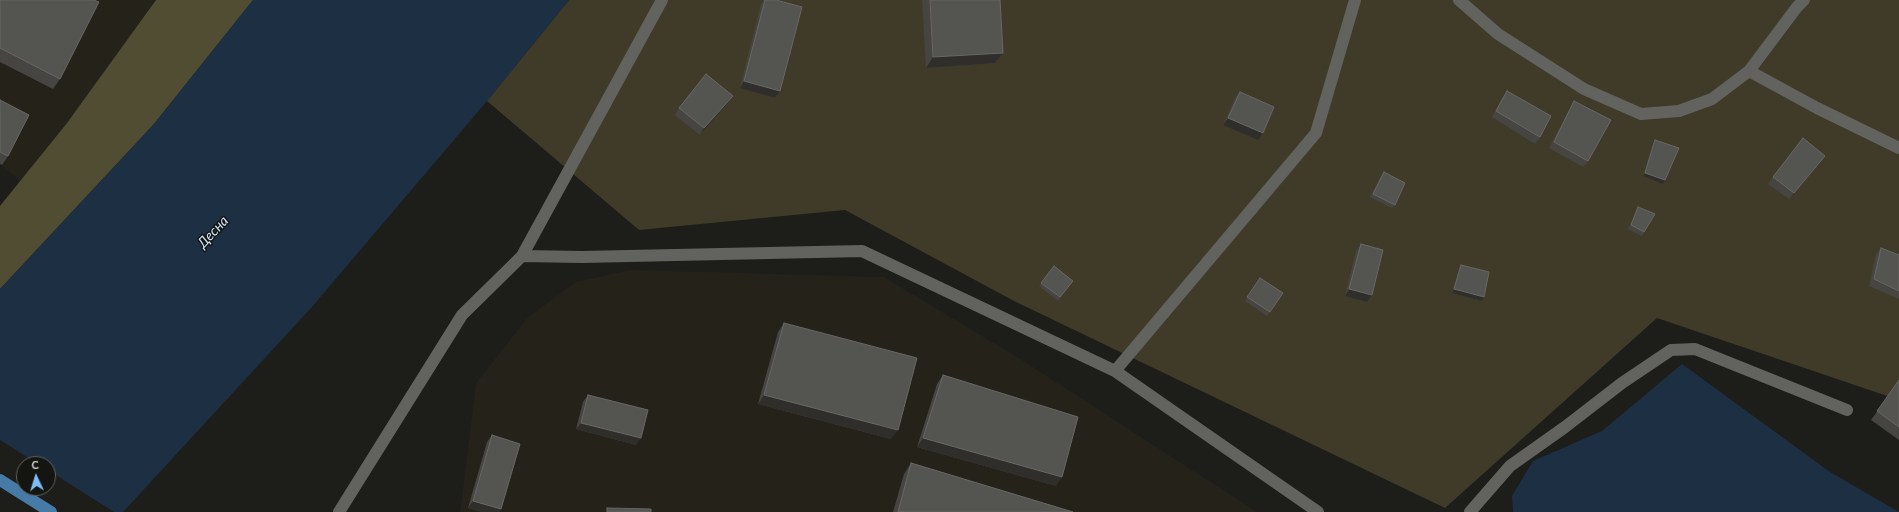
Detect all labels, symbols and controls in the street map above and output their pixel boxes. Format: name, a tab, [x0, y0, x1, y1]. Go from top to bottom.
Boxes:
water label: Десна	[194, 213, 232, 251]
north arrow	[16, 456, 56, 496]
text: С	[31, 458, 39, 471]

